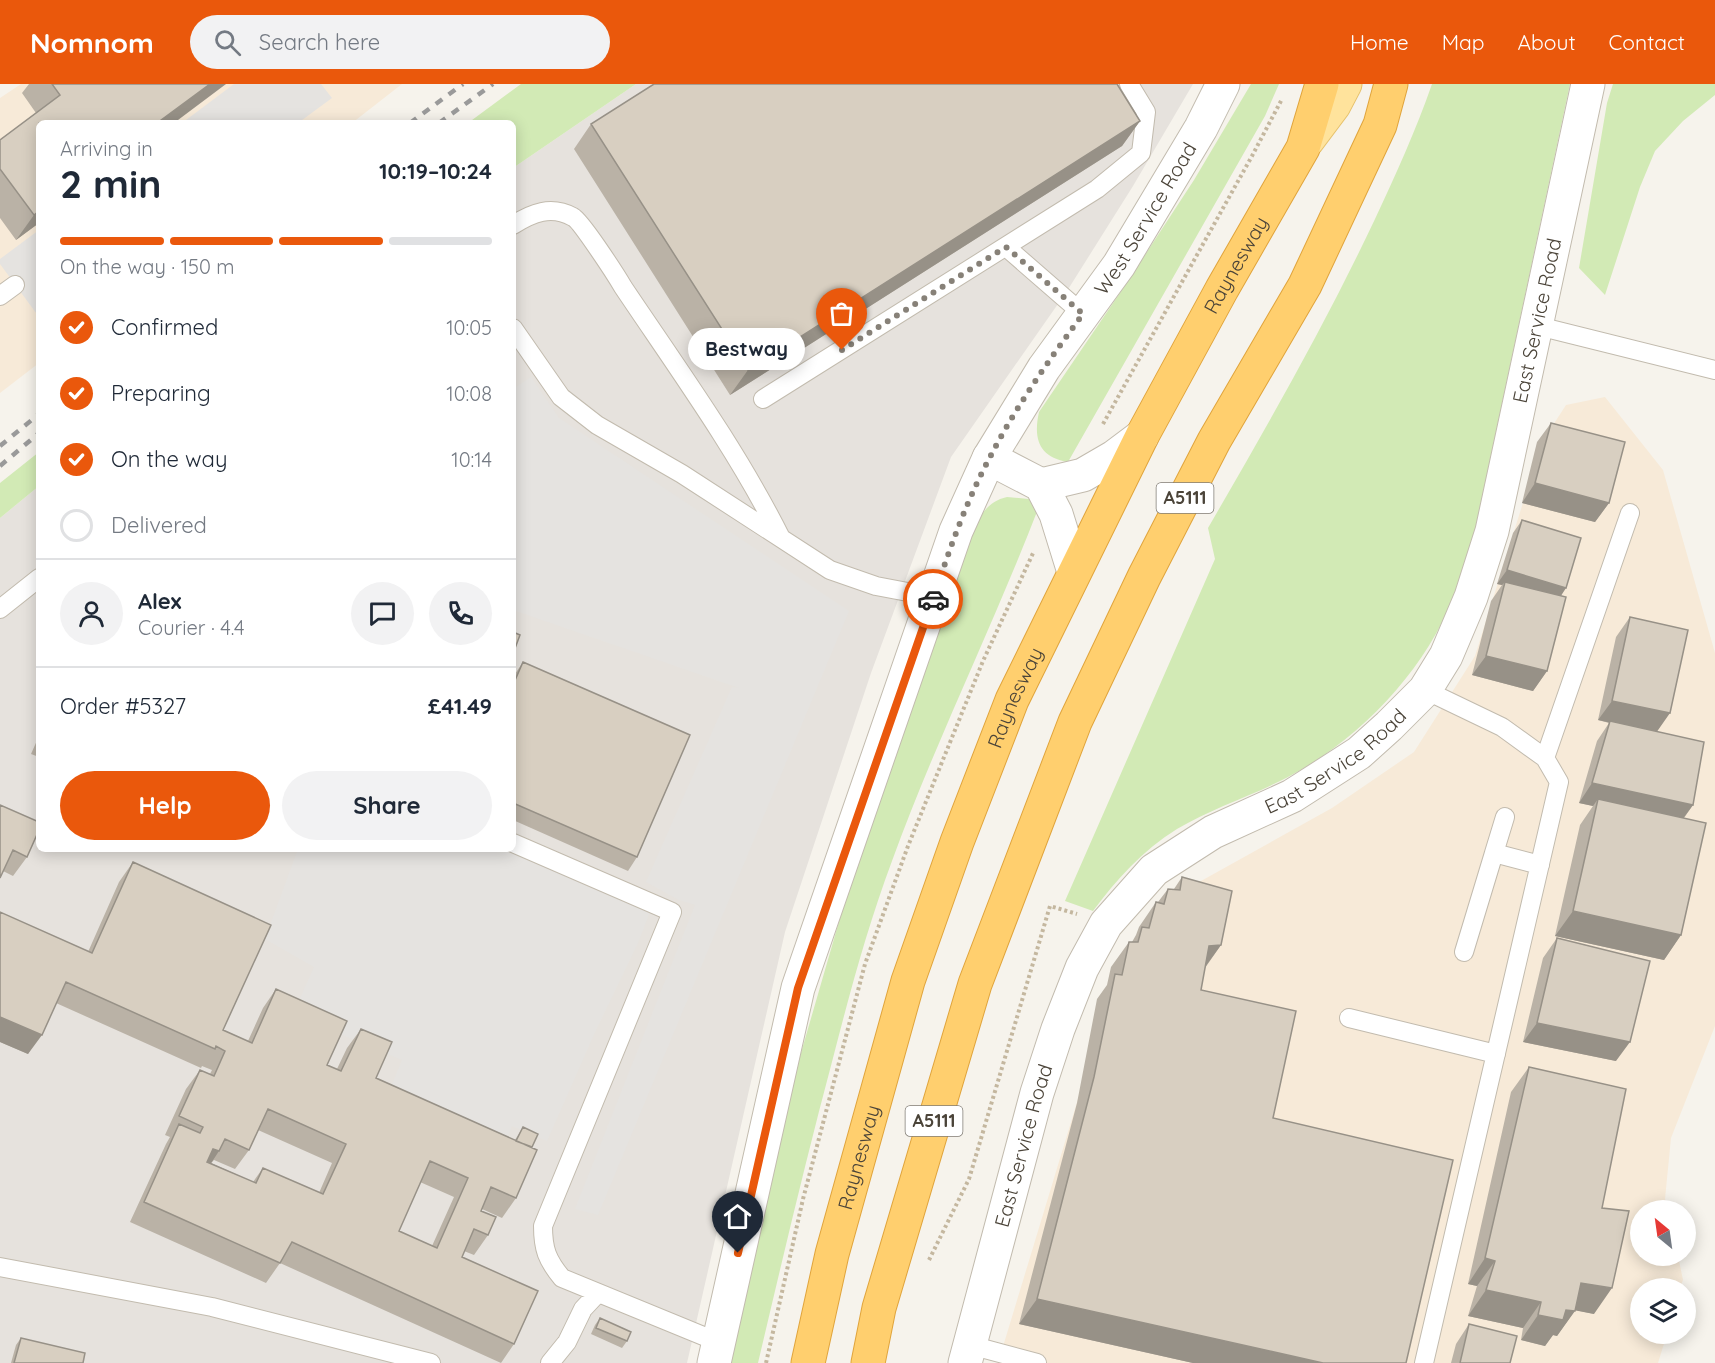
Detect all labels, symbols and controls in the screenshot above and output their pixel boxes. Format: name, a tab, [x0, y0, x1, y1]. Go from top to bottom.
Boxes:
search box	[190, 15, 610, 69]
text: Nomnom	[30, 25, 154, 60]
icon: search	[211, 26, 244, 59]
text: Search here	[259, 28, 380, 56]
text: Home	[1350, 29, 1409, 55]
text: Map	[1442, 29, 1485, 55]
text: About	[1518, 29, 1576, 55]
text: Contact	[1609, 29, 1685, 55]
text: Arriving in	[60, 136, 153, 161]
street label: West Service Road	[1088, 138, 1202, 300]
text: 10:19–10:24	[379, 157, 492, 185]
text: 2 min	[60, 159, 162, 208]
street label: Raynesway	[1198, 212, 1273, 318]
street label: East Service Road	[1507, 236, 1567, 405]
text: On the way · 150 m	[60, 254, 235, 279]
pin	[816, 288, 867, 350]
icon: bag	[825, 297, 858, 330]
icon: check	[60, 311, 93, 344]
text: Confirmed	[111, 313, 218, 341]
text: 10:05	[446, 315, 492, 340]
callout: Bestway	[689, 329, 806, 371]
text: Bestway	[705, 336, 788, 361]
icon: check	[60, 377, 93, 410]
text: Preparing	[111, 379, 211, 407]
text: 10:08	[446, 381, 492, 406]
icon: check	[60, 443, 93, 476]
text: On the way	[111, 445, 227, 473]
text: 10:14	[451, 447, 492, 472]
road number: A5111	[1156, 483, 1214, 513]
text: Delivered	[111, 511, 207, 539]
courier	[903, 569, 963, 629]
button: person	[60, 582, 123, 645]
button: chat	[351, 582, 414, 645]
button: phone	[429, 582, 492, 645]
icon: car	[917, 583, 950, 616]
text: Alex	[138, 587, 181, 615]
text: Courier · 4.4	[138, 615, 244, 640]
street label: Raynesway	[982, 643, 1048, 752]
text: Order #5327	[60, 692, 186, 720]
text: £41.49	[428, 692, 492, 720]
street label: East Service Road	[1260, 703, 1411, 819]
button: Help	[60, 771, 270, 840]
button: Share	[282, 771, 492, 840]
street label: East Service Road	[989, 1061, 1058, 1230]
street label: Raynesway	[832, 1102, 885, 1212]
road number: A5111	[906, 1106, 962, 1136]
pin	[712, 1191, 763, 1253]
icon: home	[721, 1200, 754, 1233]
north arrow	[1630, 1200, 1696, 1266]
map controls	[1630, 1200, 1696, 1344]
button: layers	[1630, 1278, 1696, 1344]

